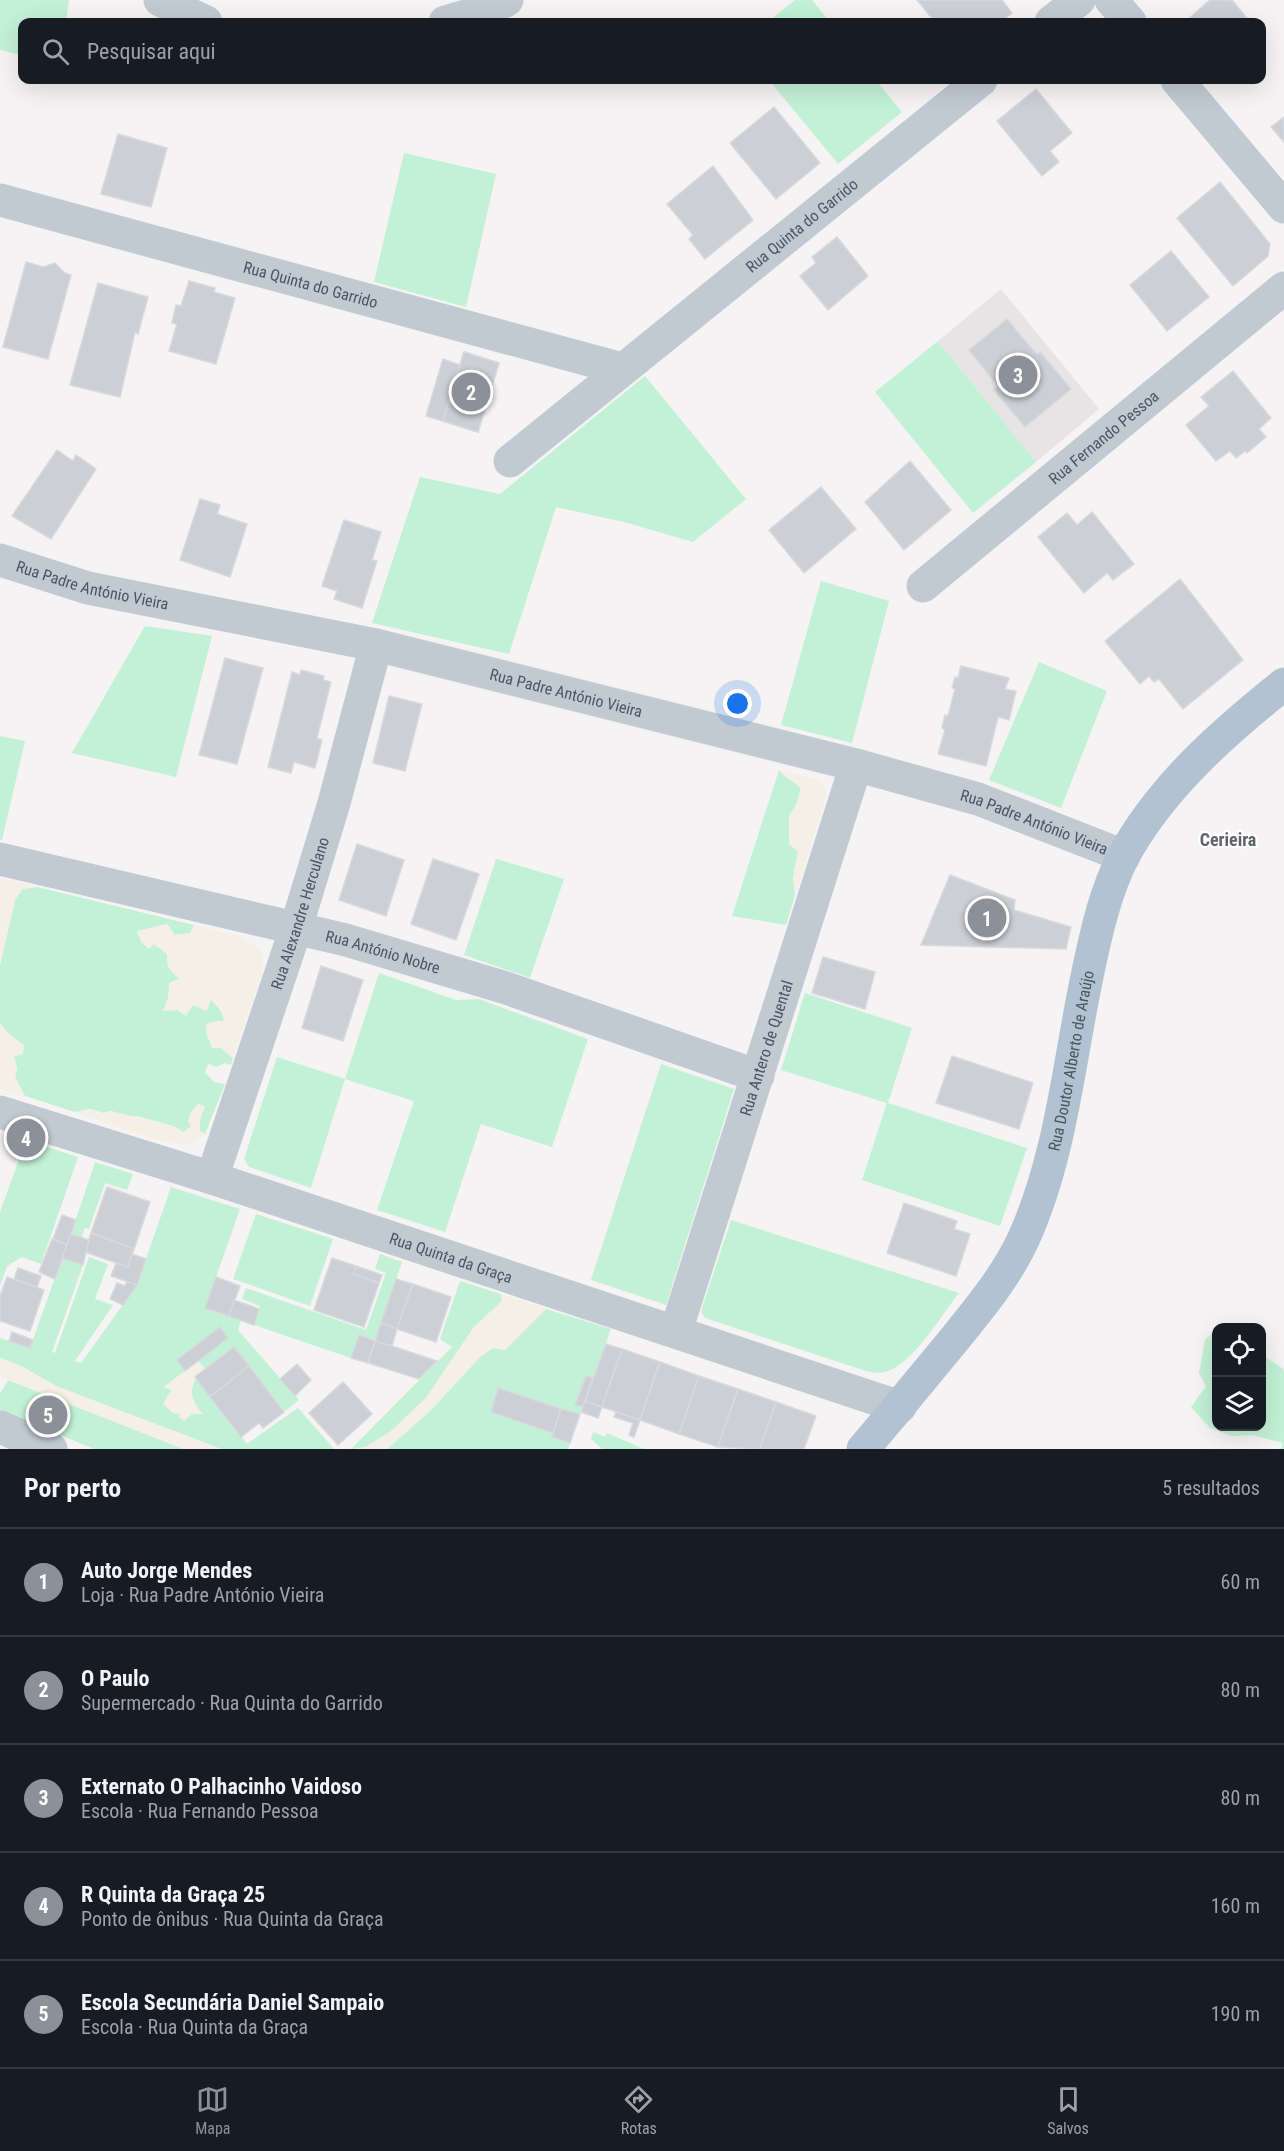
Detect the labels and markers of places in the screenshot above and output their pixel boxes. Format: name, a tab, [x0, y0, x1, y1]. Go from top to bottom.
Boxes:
pin: 3	[998, 352, 1038, 398]
pin: 2	[452, 370, 490, 414]
pin: 1	[968, 896, 1006, 940]
pin: 4	[6, 1116, 46, 1160]
pin: 5	[28, 1392, 68, 1438]

